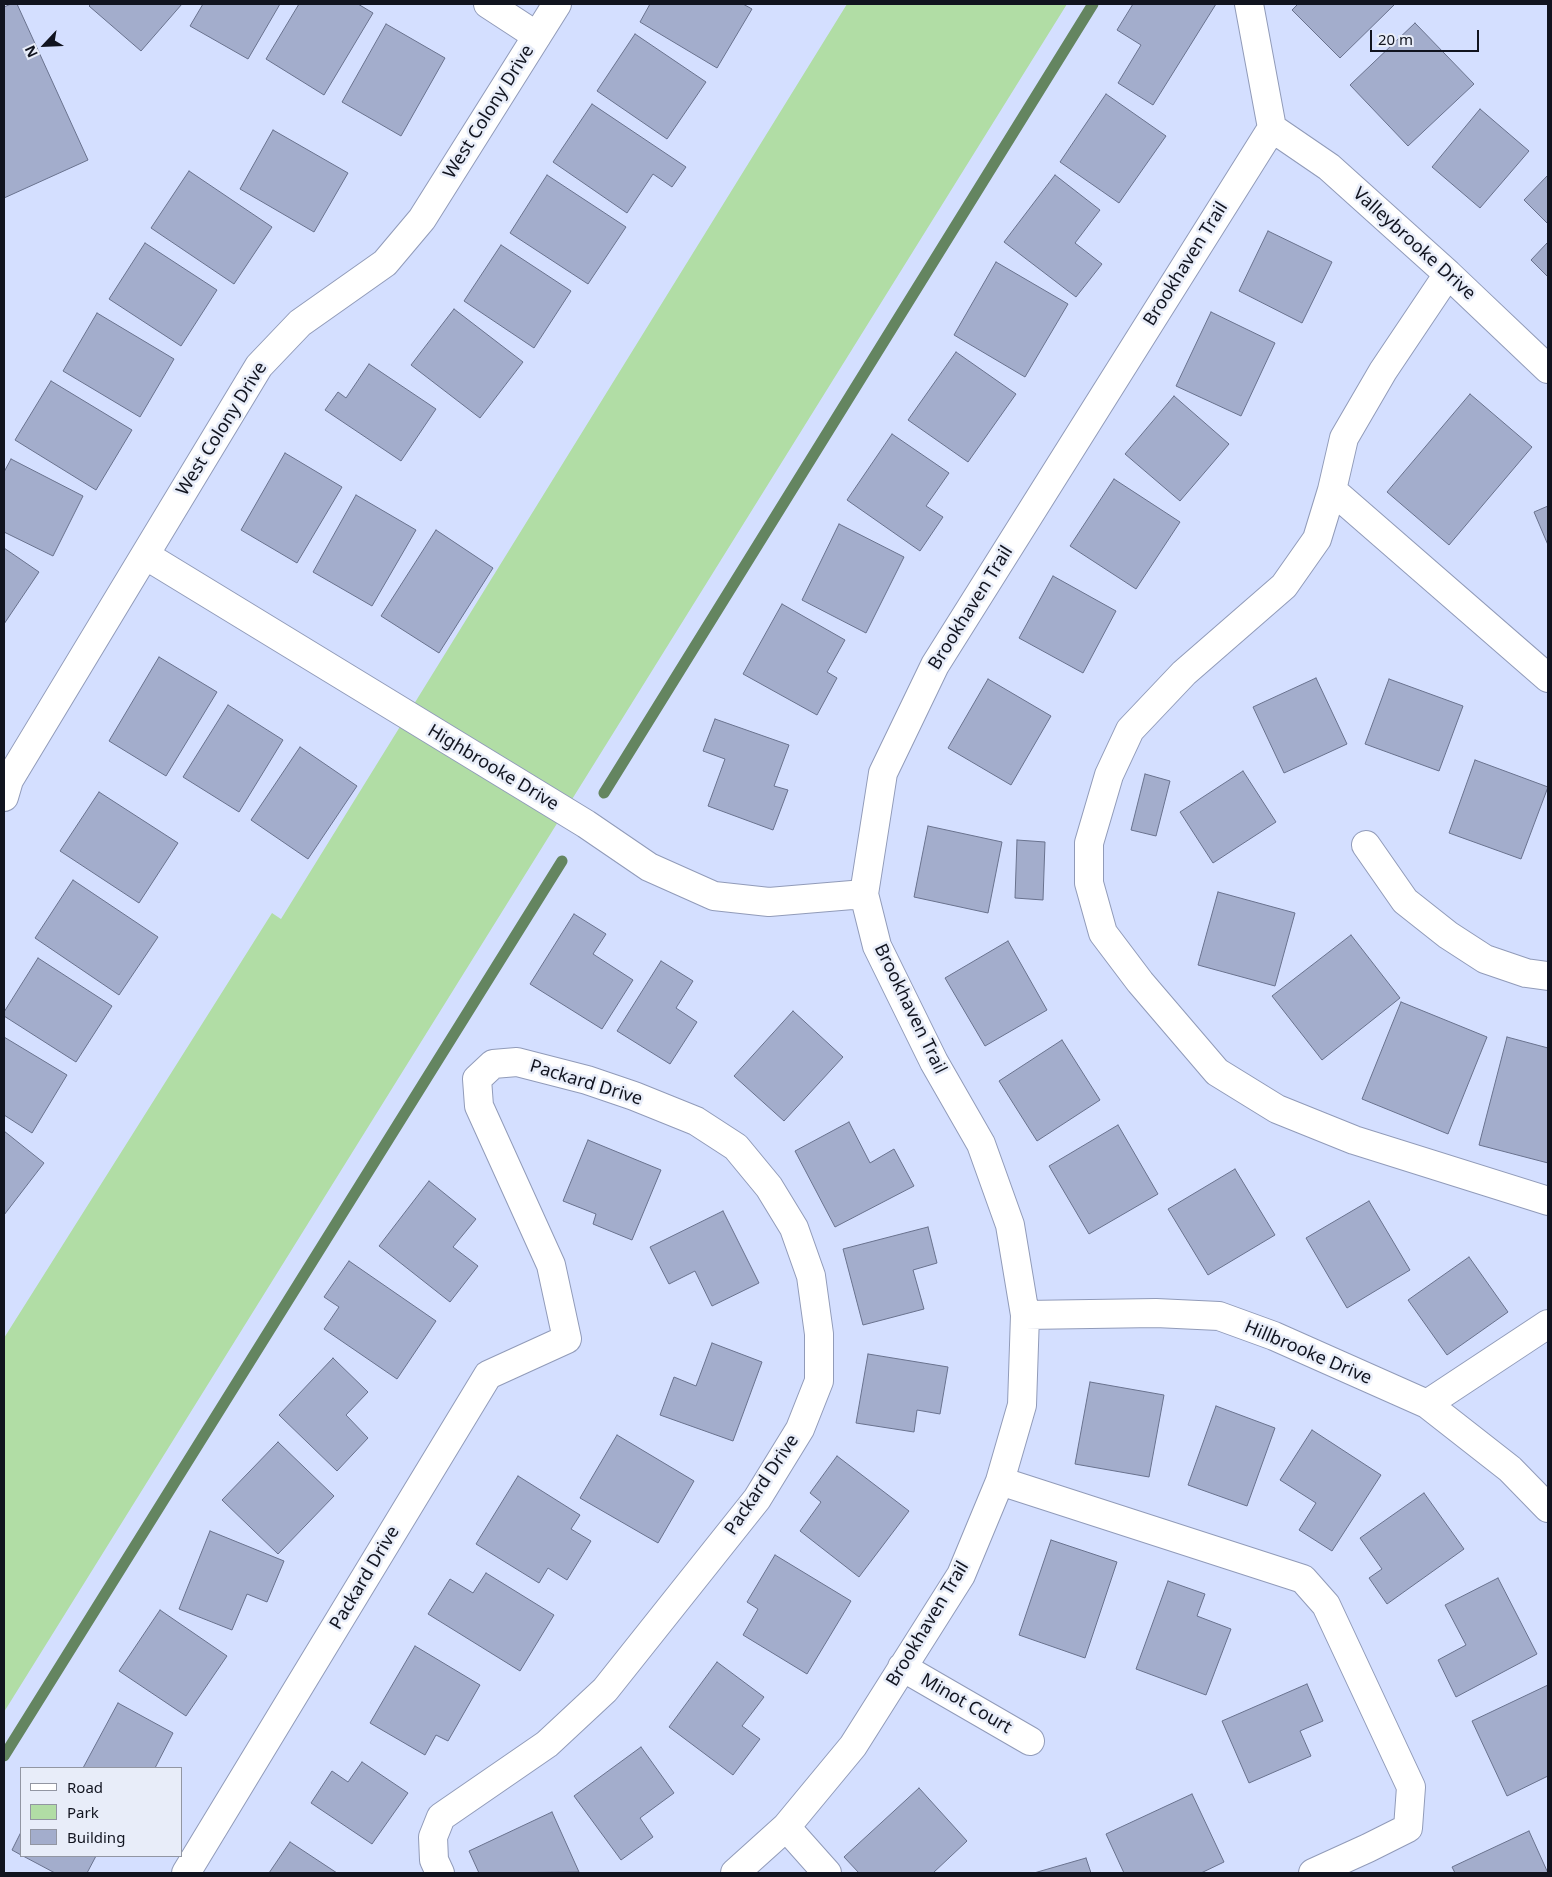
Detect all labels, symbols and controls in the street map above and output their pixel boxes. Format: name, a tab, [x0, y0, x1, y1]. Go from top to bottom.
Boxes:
north arrow	[20, 20, 70, 70]
scale bar	[1372, 20, 1481, 52]
text: 20 m	[1378, 29, 1413, 49]
street label: West Colony Drive	[439, 41, 539, 183]
text: N	[20, 42, 42, 61]
street label: Valleybrooke Drive	[1348, 183, 1480, 305]
street label: Brookhaven Trail	[1139, 198, 1233, 330]
street label: West Colony Drive	[172, 358, 272, 500]
street label: Brookhaven Trail	[924, 542, 1018, 674]
street label: Highbrooke Drive	[424, 720, 562, 816]
street label: Brookhaven Trail	[869, 940, 951, 1078]
street label: Packard Drive	[527, 1056, 645, 1110]
street label: Hillbrooke Drive	[1241, 1316, 1375, 1390]
street label: Packard Drive	[720, 1431, 804, 1539]
street label: Packard Drive	[326, 1522, 404, 1634]
street label: Brookhaven Trail	[882, 1558, 974, 1690]
street label: Minot Court	[917, 1669, 1015, 1739]
legend	[20, 1767, 182, 1857]
text: Road	[67, 1777, 103, 1797]
text: Park	[67, 1802, 99, 1822]
text: Building	[67, 1827, 125, 1847]

